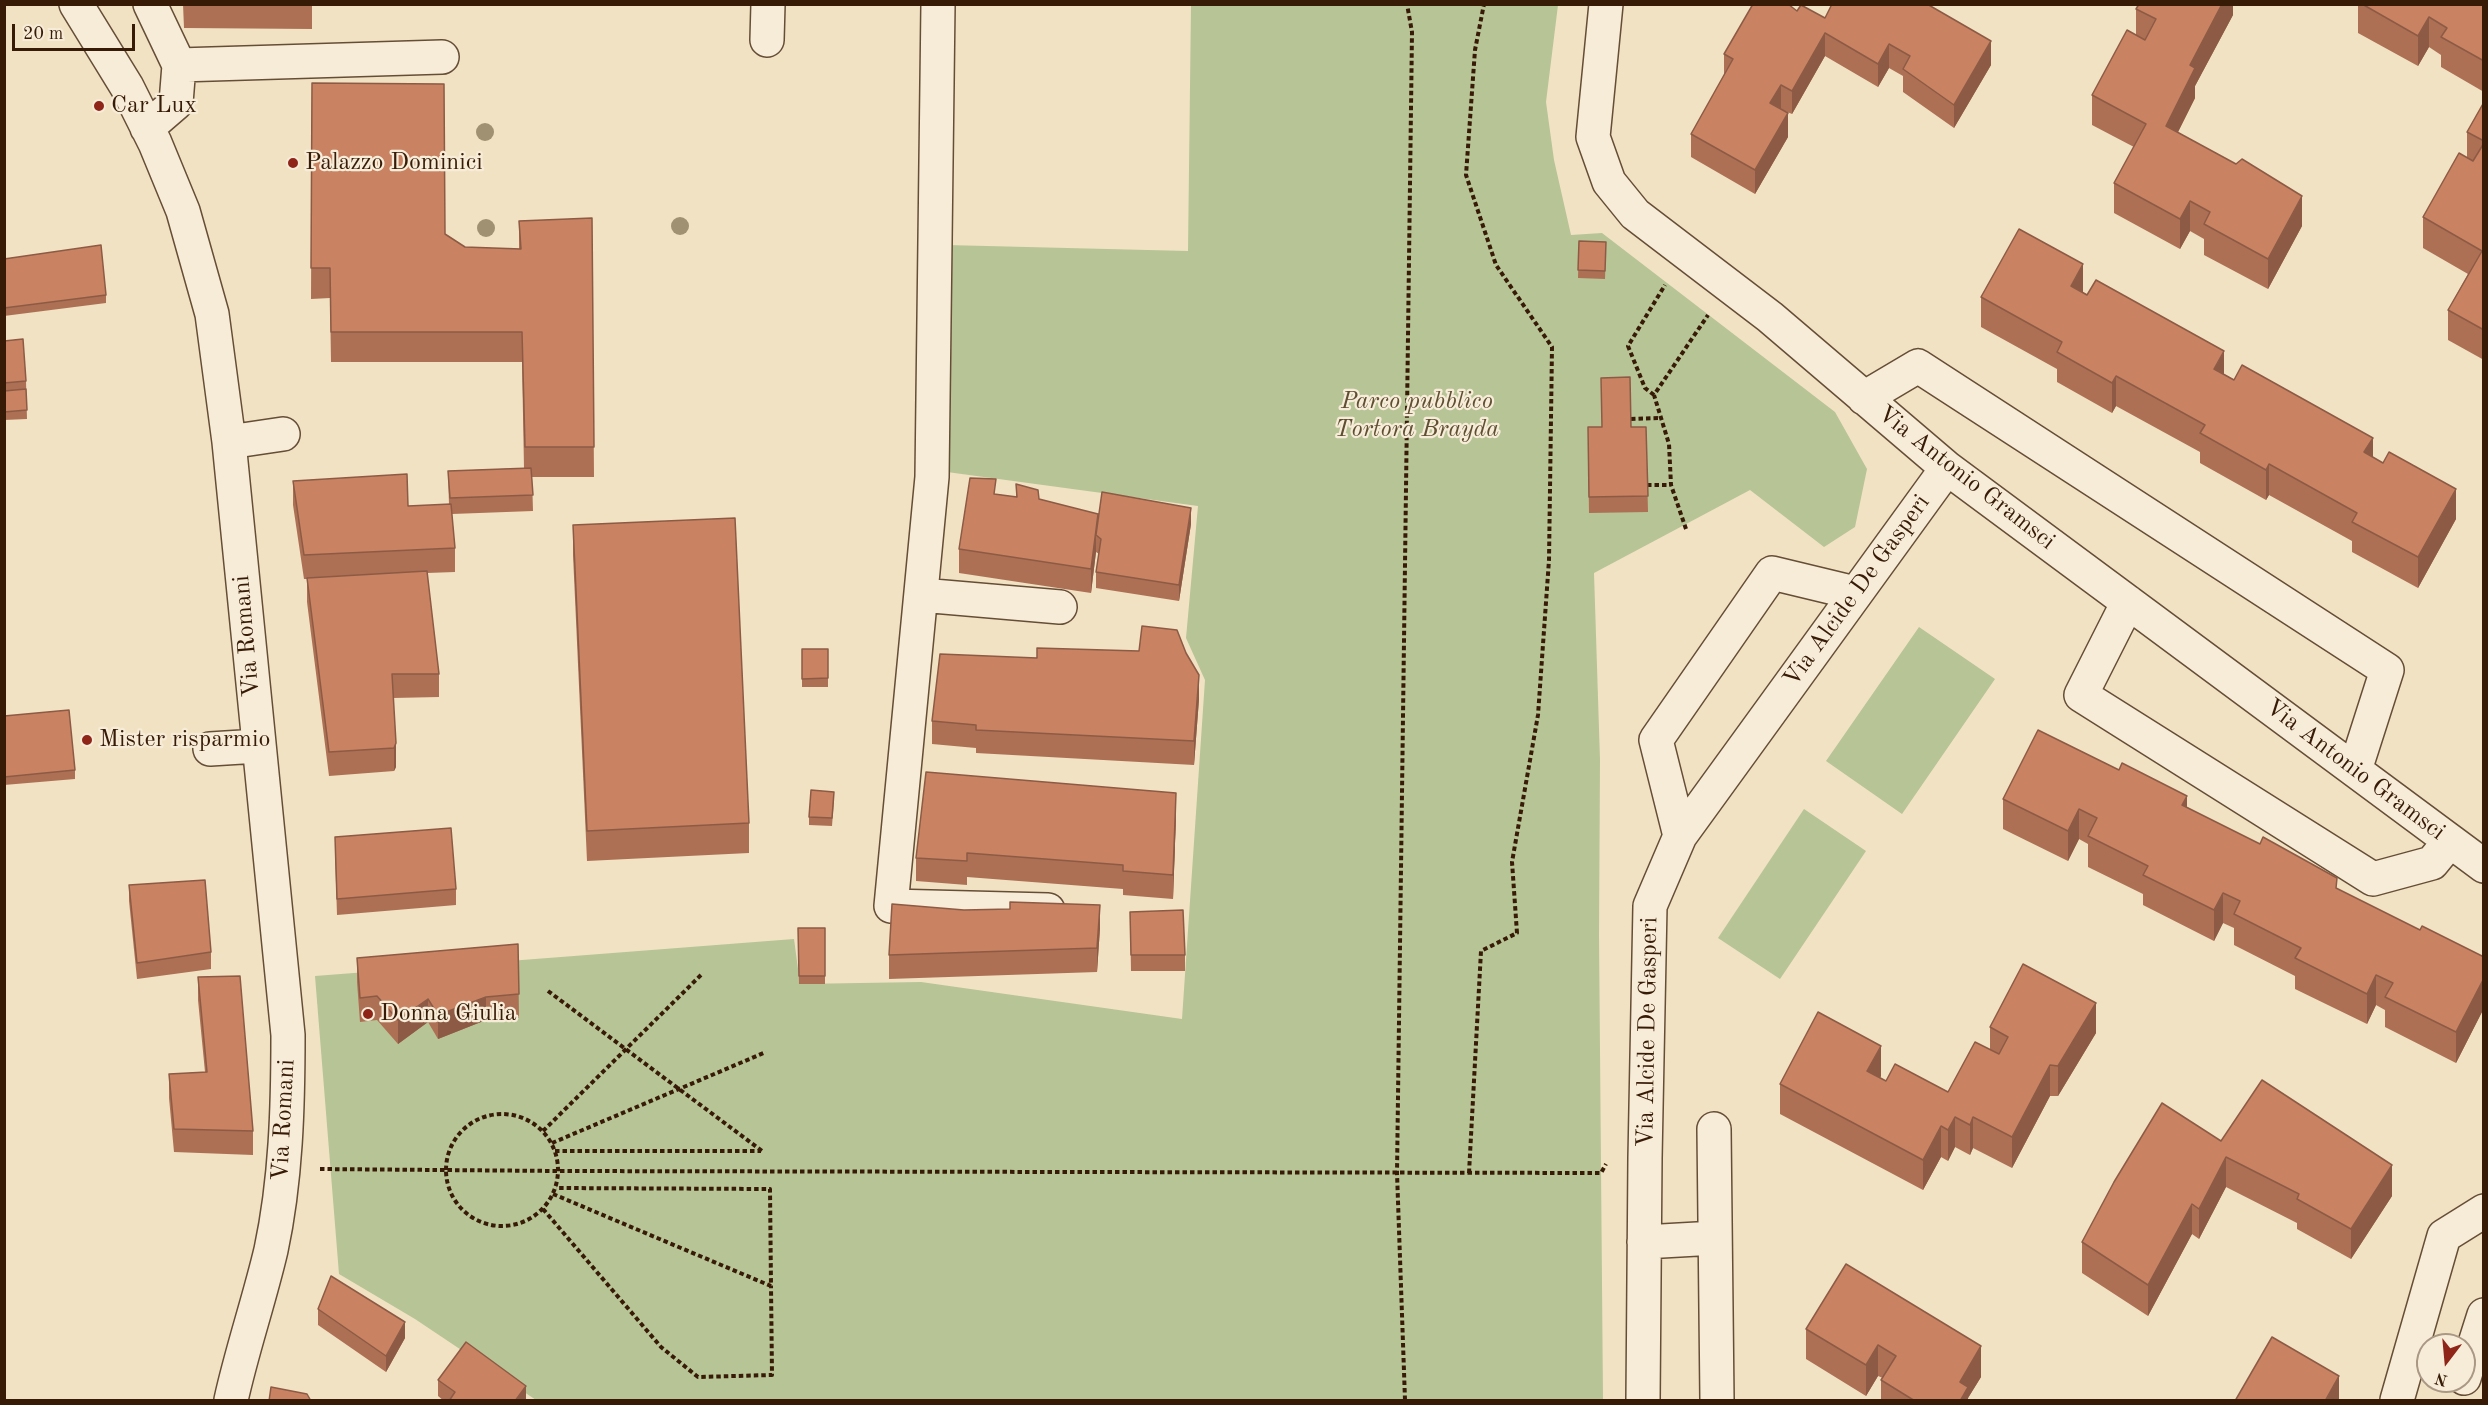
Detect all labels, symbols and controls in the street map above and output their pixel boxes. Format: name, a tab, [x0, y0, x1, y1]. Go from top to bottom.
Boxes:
scale bar	[15, 12, 138, 50]
text: 20 m	[23, 25, 63, 43]
place label: Car Lux	[111, 92, 197, 120]
marker: Car Lux	[92, 99, 106, 113]
place label: Palazzo Dominici	[305, 149, 483, 177]
marker: Palazzo Dominici	[286, 156, 300, 170]
park label: Parco pubblico Tortora Brayda	[1335, 388, 1499, 444]
street label: Via Antonio Gramsci	[1871, 400, 2061, 556]
street label: Via Alcide De Gasperi	[1778, 489, 1936, 693]
street label: Via Romani	[227, 574, 267, 698]
street label: Via Antonio Gramsci	[2259, 693, 2451, 847]
place label: Mister risparmio	[99, 726, 270, 754]
marker: Mister risparmio	[80, 733, 94, 747]
street label: Via Alcide De Gasperi	[1632, 917, 1664, 1147]
place label: Donna Giulia	[380, 1000, 517, 1028]
marker: Donna Giulia	[361, 1007, 375, 1021]
street label: Via Romani	[266, 1058, 302, 1182]
north arrow	[2416, 1333, 2476, 1393]
text: N	[2434, 1369, 2450, 1388]

